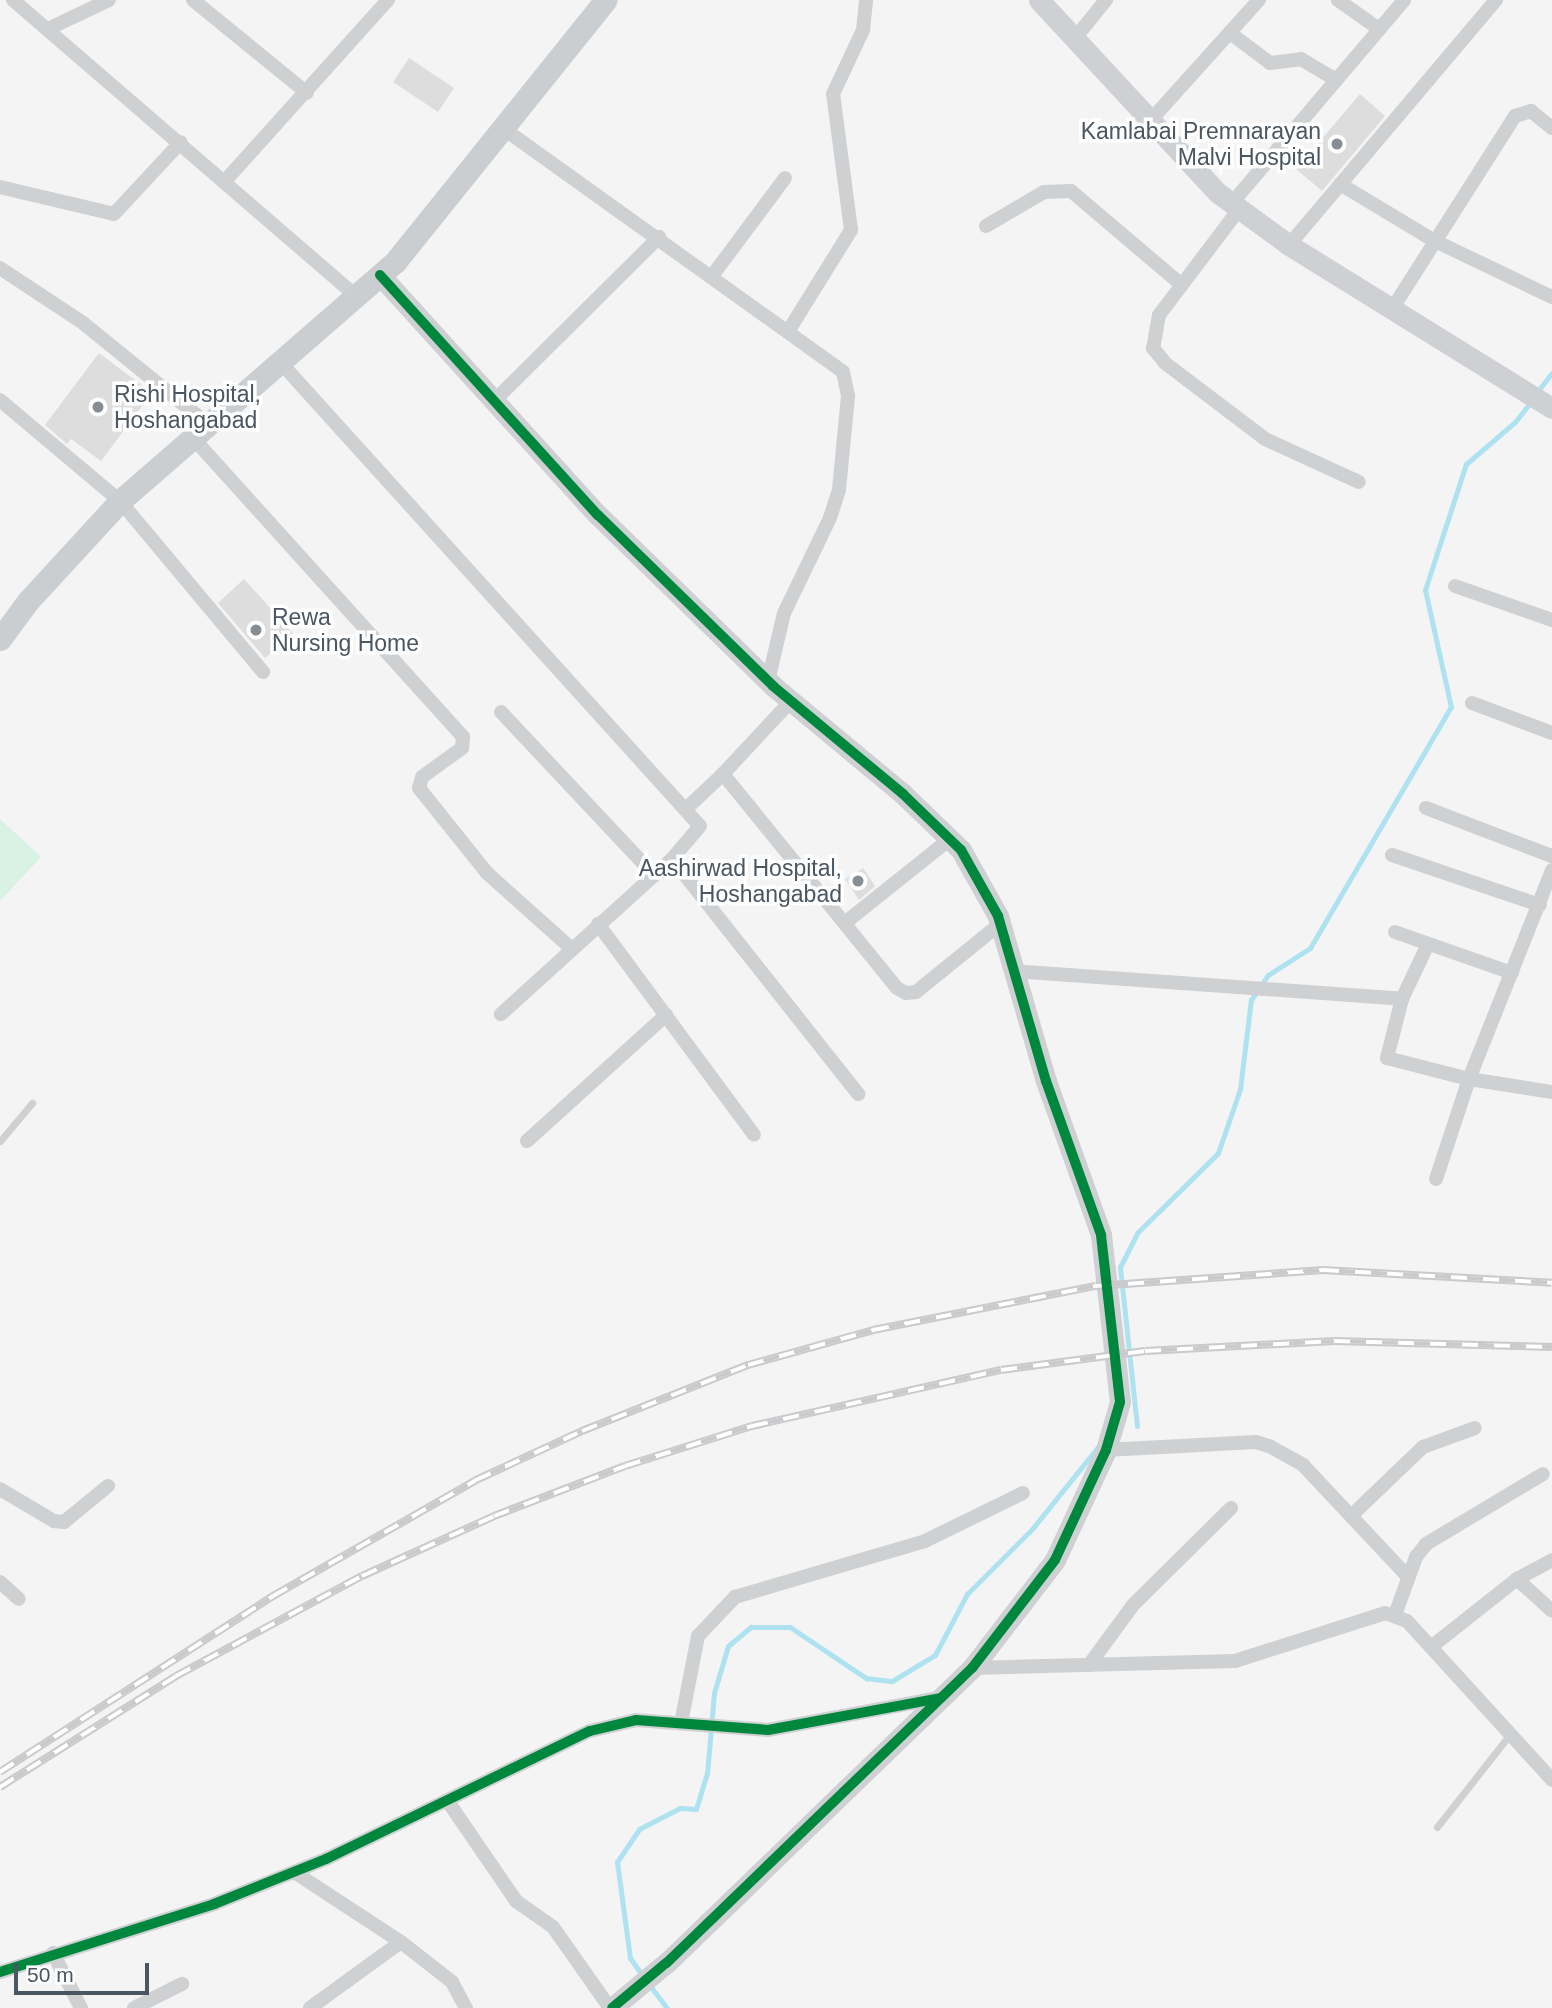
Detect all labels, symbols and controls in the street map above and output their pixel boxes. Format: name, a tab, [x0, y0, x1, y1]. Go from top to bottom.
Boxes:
place label: Kamlabai Premnarayan Malvi Hospital	[1081, 117, 1321, 171]
marker: Kamlabai Premnarayan Malvi Hospital	[1327, 134, 1347, 154]
place label: Rishi Hospital, Hoshangabad	[114, 380, 261, 434]
marker: Rishi Hospital, Hoshangabad	[88, 397, 108, 417]
place label: Rewa Nursing Home	[272, 603, 419, 657]
marker: Rewa Nursing Home	[246, 620, 266, 640]
place label: Aashirwad Hospital, Hoshangabad	[639, 854, 842, 908]
marker: Aashirwad Hospital, Hoshangabad	[848, 871, 868, 891]
scale bar	[18, 1948, 152, 1992]
text: 50 m	[27, 1963, 74, 1986]

